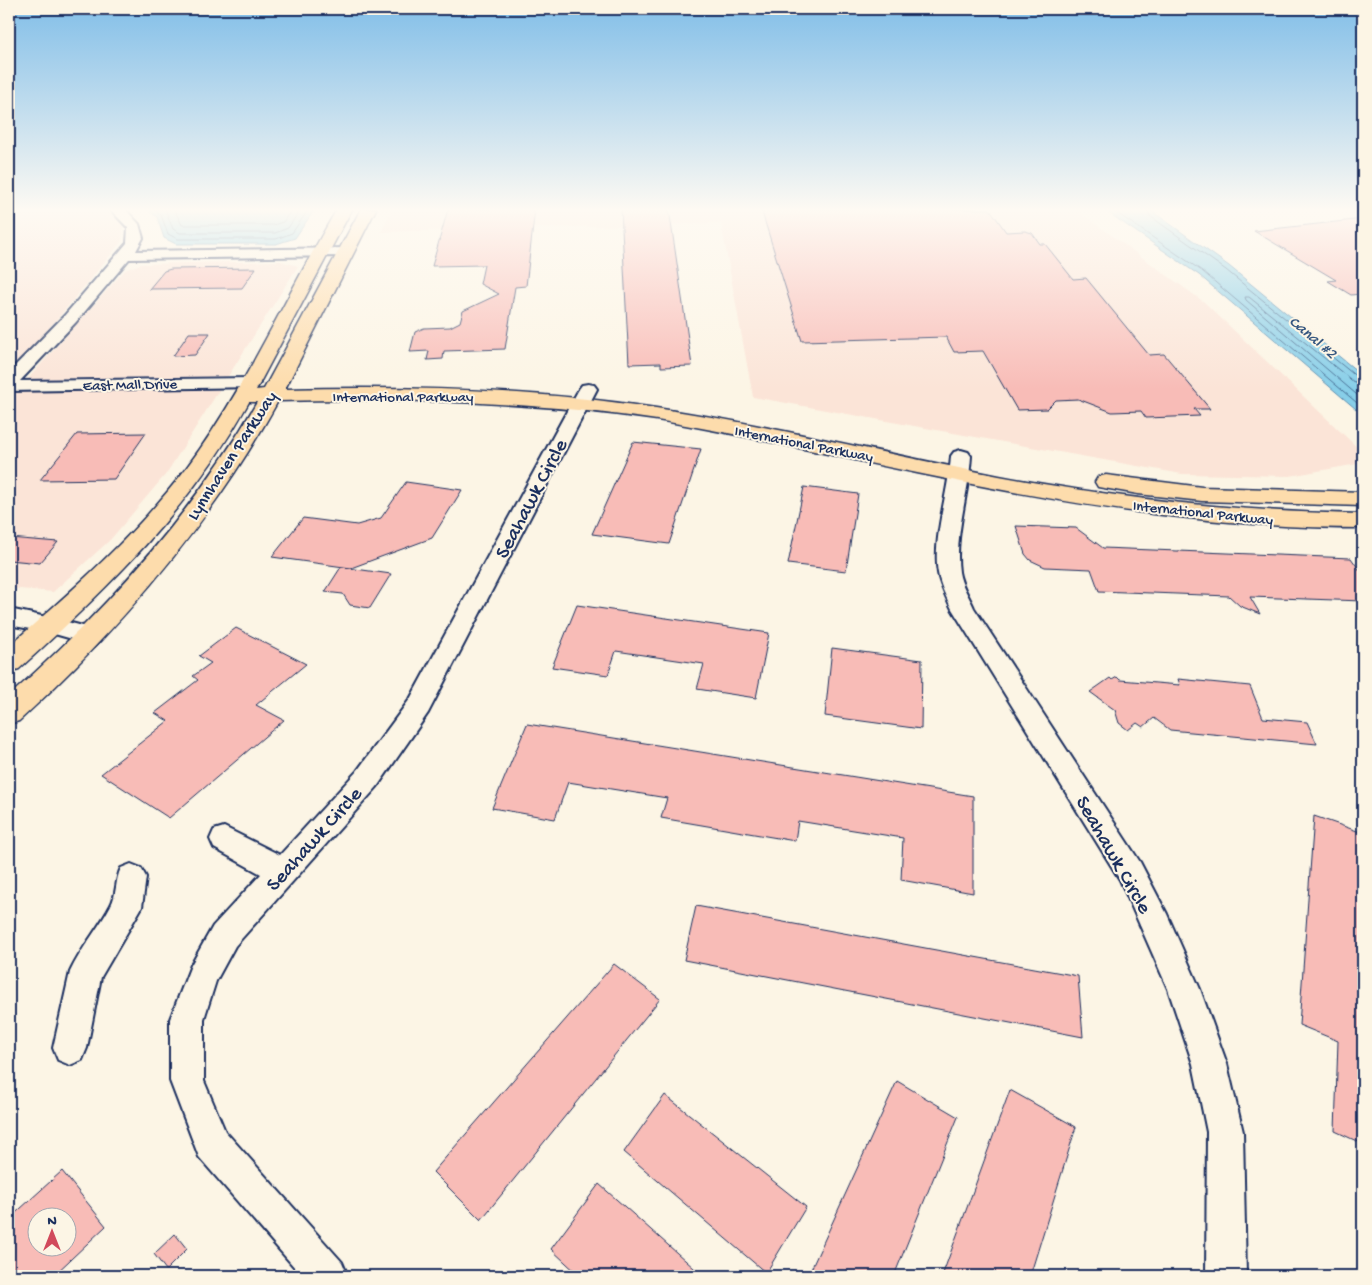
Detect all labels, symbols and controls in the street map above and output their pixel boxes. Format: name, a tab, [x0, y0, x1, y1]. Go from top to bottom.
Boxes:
water label: Canal #2	[1284, 313, 1340, 365]
street label: East Mall Drive	[83, 376, 178, 396]
street label: Lynnhaven Parkway	[184, 388, 283, 525]
street label: International Parkway	[333, 389, 474, 407]
street label: International Parkway	[733, 423, 875, 467]
street label: Seahawk Circle	[491, 435, 576, 564]
street label: International Parkway	[1132, 498, 1274, 530]
street label: Seahawk Circle	[262, 782, 370, 898]
street label: Seahawk Circle	[1068, 792, 1156, 920]
north arrow	[28, 1208, 78, 1258]
text: N	[47, 1213, 57, 1230]

